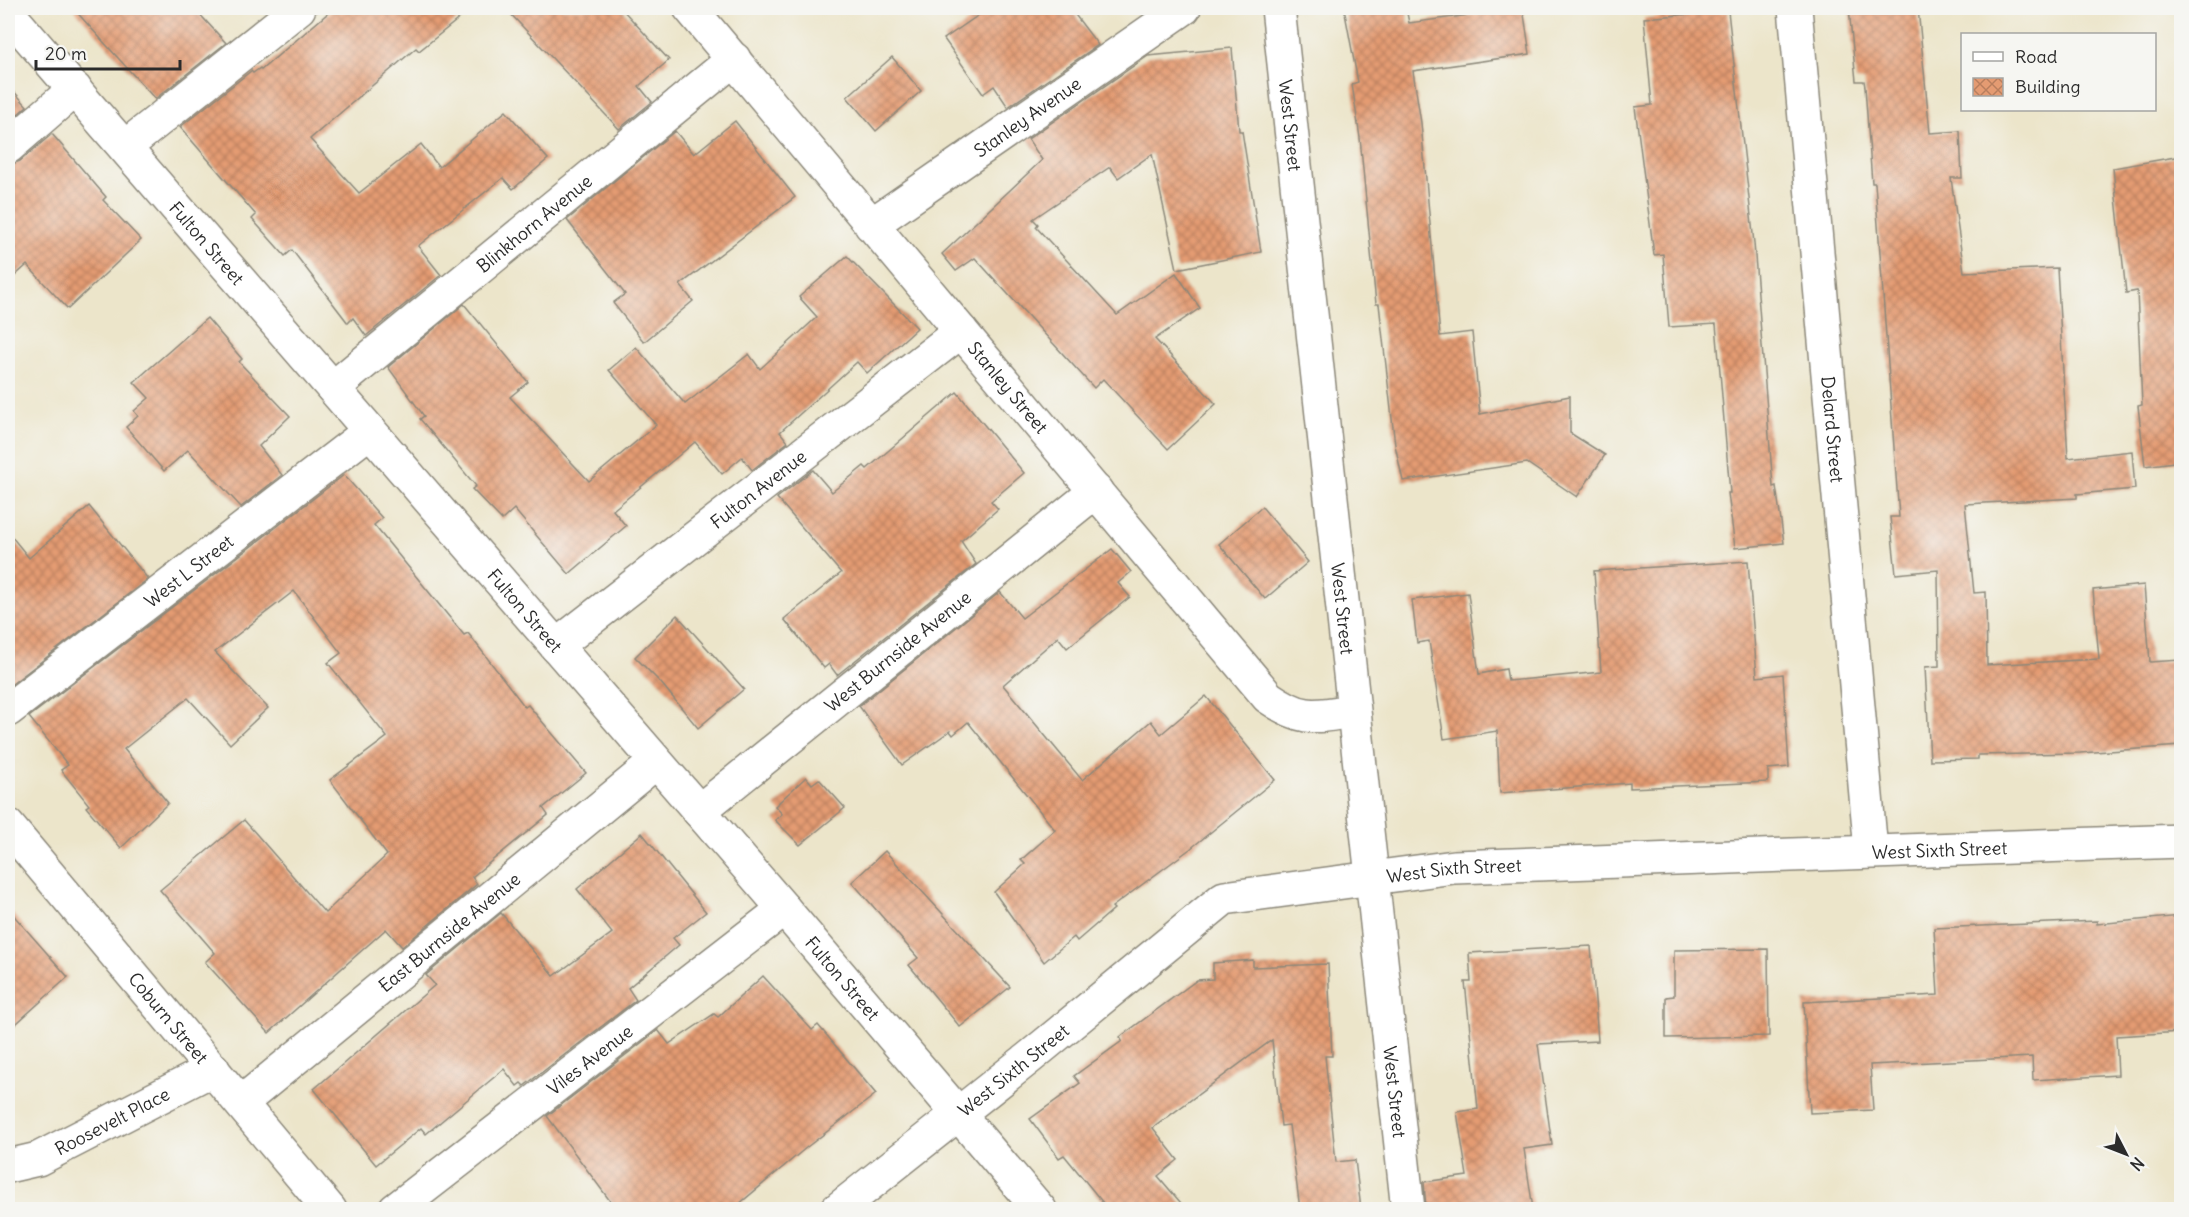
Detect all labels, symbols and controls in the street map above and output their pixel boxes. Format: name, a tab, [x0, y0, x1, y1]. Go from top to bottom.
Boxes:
scale bar	[36, 33, 180, 71]
legend	[1961, 33, 2156, 111]
text: 20 m	[45, 42, 87, 65]
text: Road	[2015, 45, 2058, 68]
street label: Stanley Avenue	[969, 72, 1085, 162]
text: Building	[2015, 75, 2080, 98]
street label: West Street	[1274, 78, 1307, 172]
street label: Blinkhorn Avenue	[472, 169, 596, 277]
street label: Fulton Street	[165, 196, 249, 289]
street label: Stanley Street	[963, 337, 1053, 438]
street label: Delard Street	[1817, 375, 1849, 484]
street label: Fulton Avenue	[705, 444, 811, 533]
street label: West L Street	[140, 529, 238, 612]
street label: West Street	[1327, 561, 1359, 655]
street label: Fulton Street	[483, 564, 568, 657]
street label: West Burnside Avenue	[820, 585, 975, 717]
street label: West Sixth Street	[1871, 836, 2008, 864]
street label: West Sixth Street	[1385, 853, 1522, 887]
street label: East Burnside Avenue	[374, 867, 525, 997]
street label: Fulton Street	[801, 931, 885, 1025]
street label: Coburn Street	[124, 967, 214, 1068]
street label: Viles Avenue	[542, 1019, 637, 1100]
street label: West Sixth Street	[953, 1019, 1073, 1121]
street label: West Street	[1379, 1045, 1412, 1139]
street label: Roosevelt Place	[51, 1082, 173, 1160]
north arrow	[2096, 1124, 2156, 1184]
text: N	[2126, 1153, 2148, 1175]

